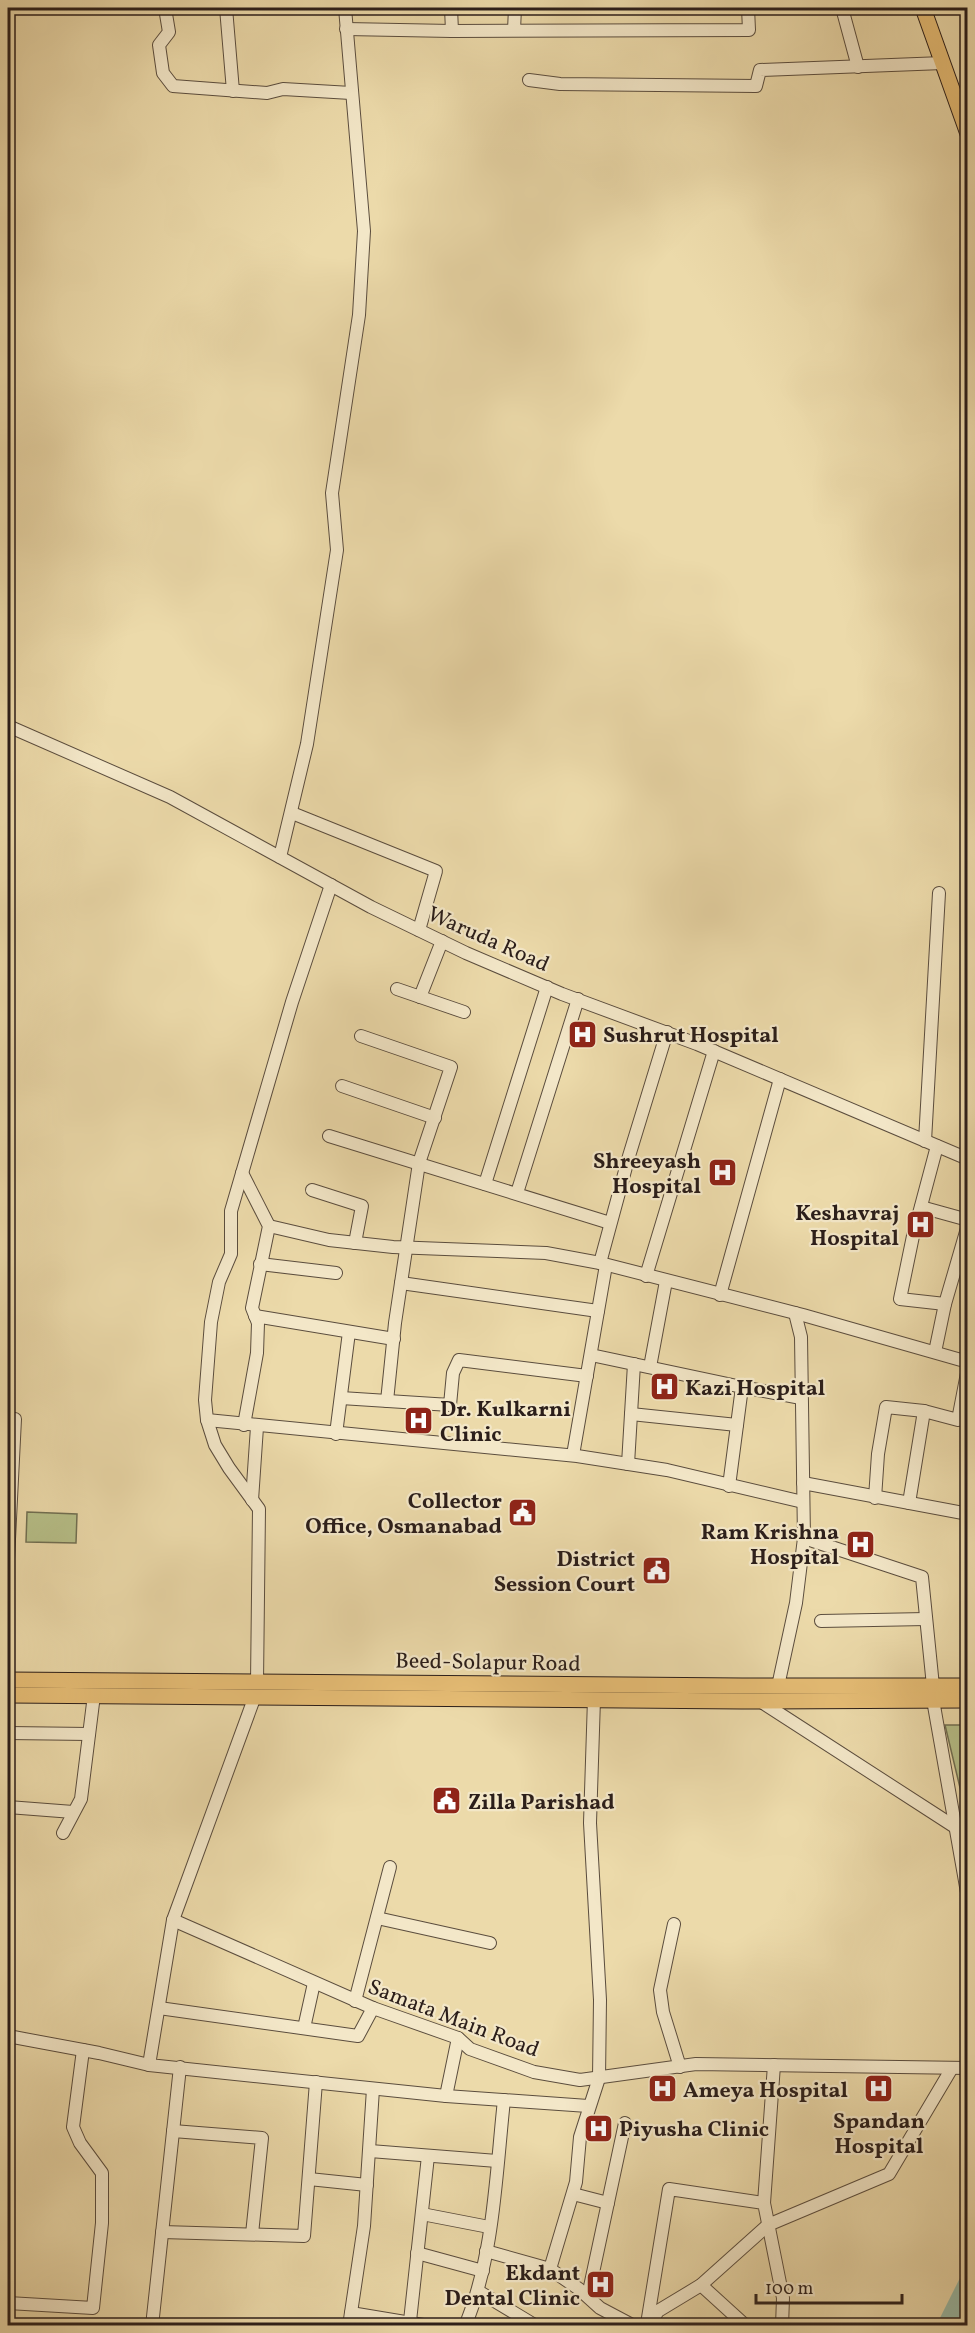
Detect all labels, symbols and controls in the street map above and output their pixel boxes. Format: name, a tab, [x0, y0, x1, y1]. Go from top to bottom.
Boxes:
street label: Waruda Road	[422, 900, 554, 981]
hospital icon: Sushrut Hospital	[566, 1018, 598, 1050]
place label: Sushrut Hospital	[603, 1021, 779, 1052]
place label: Shreeyash Hospital	[593, 1147, 701, 1203]
hospital icon: Shreeyash Hospital	[706, 1157, 738, 1189]
place label: Keshavraj Hospital	[795, 1199, 899, 1255]
hospital icon: Keshavraj Hospital	[904, 1209, 936, 1241]
hospital icon: Kazi Hospital	[648, 1371, 680, 1403]
place label: Kazi Hospital	[685, 1374, 825, 1405]
place label: Dr. Kulkarni Clinic	[440, 1395, 571, 1451]
hospital icon: Dr. Kulkarni Clinic	[403, 1405, 435, 1437]
place label: Collector Office, Osmanabad	[305, 1487, 503, 1543]
public building icon: Collector Office, Osmanabad	[507, 1497, 539, 1529]
place label: Ram Krishna Hospital	[701, 1518, 839, 1574]
hospital icon: Ram Krishna Hospital	[844, 1528, 876, 1560]
place label: District Session Court	[494, 1545, 635, 1601]
public building icon: District Session Court	[640, 1555, 672, 1587]
street label: Beed-Solapur Road	[395, 1646, 581, 1681]
public building icon: Zilla Parishad	[431, 1785, 463, 1817]
place label: Zilla Parishad	[468, 1788, 615, 1819]
street label: Samata Main Road	[363, 1972, 543, 2066]
hospital icon: Spandan Hospital	[863, 2072, 895, 2104]
hospital icon: Ameya Hospital	[646, 2073, 678, 2105]
place label: Ameya Hospital	[683, 2076, 848, 2107]
place label: Spandan Hospital	[833, 2107, 925, 2163]
hospital icon: Piyusha Clinic	[582, 2112, 614, 2144]
place label: Piyusha Clinic	[619, 2115, 769, 2146]
place label: Ekdant Dental Clinic	[445, 2259, 580, 2315]
scale bar	[756, 2267, 902, 2305]
hospital icon: Ekdant Dental Clinic	[585, 2269, 617, 2301]
text: 100 m	[765, 2277, 814, 2302]

